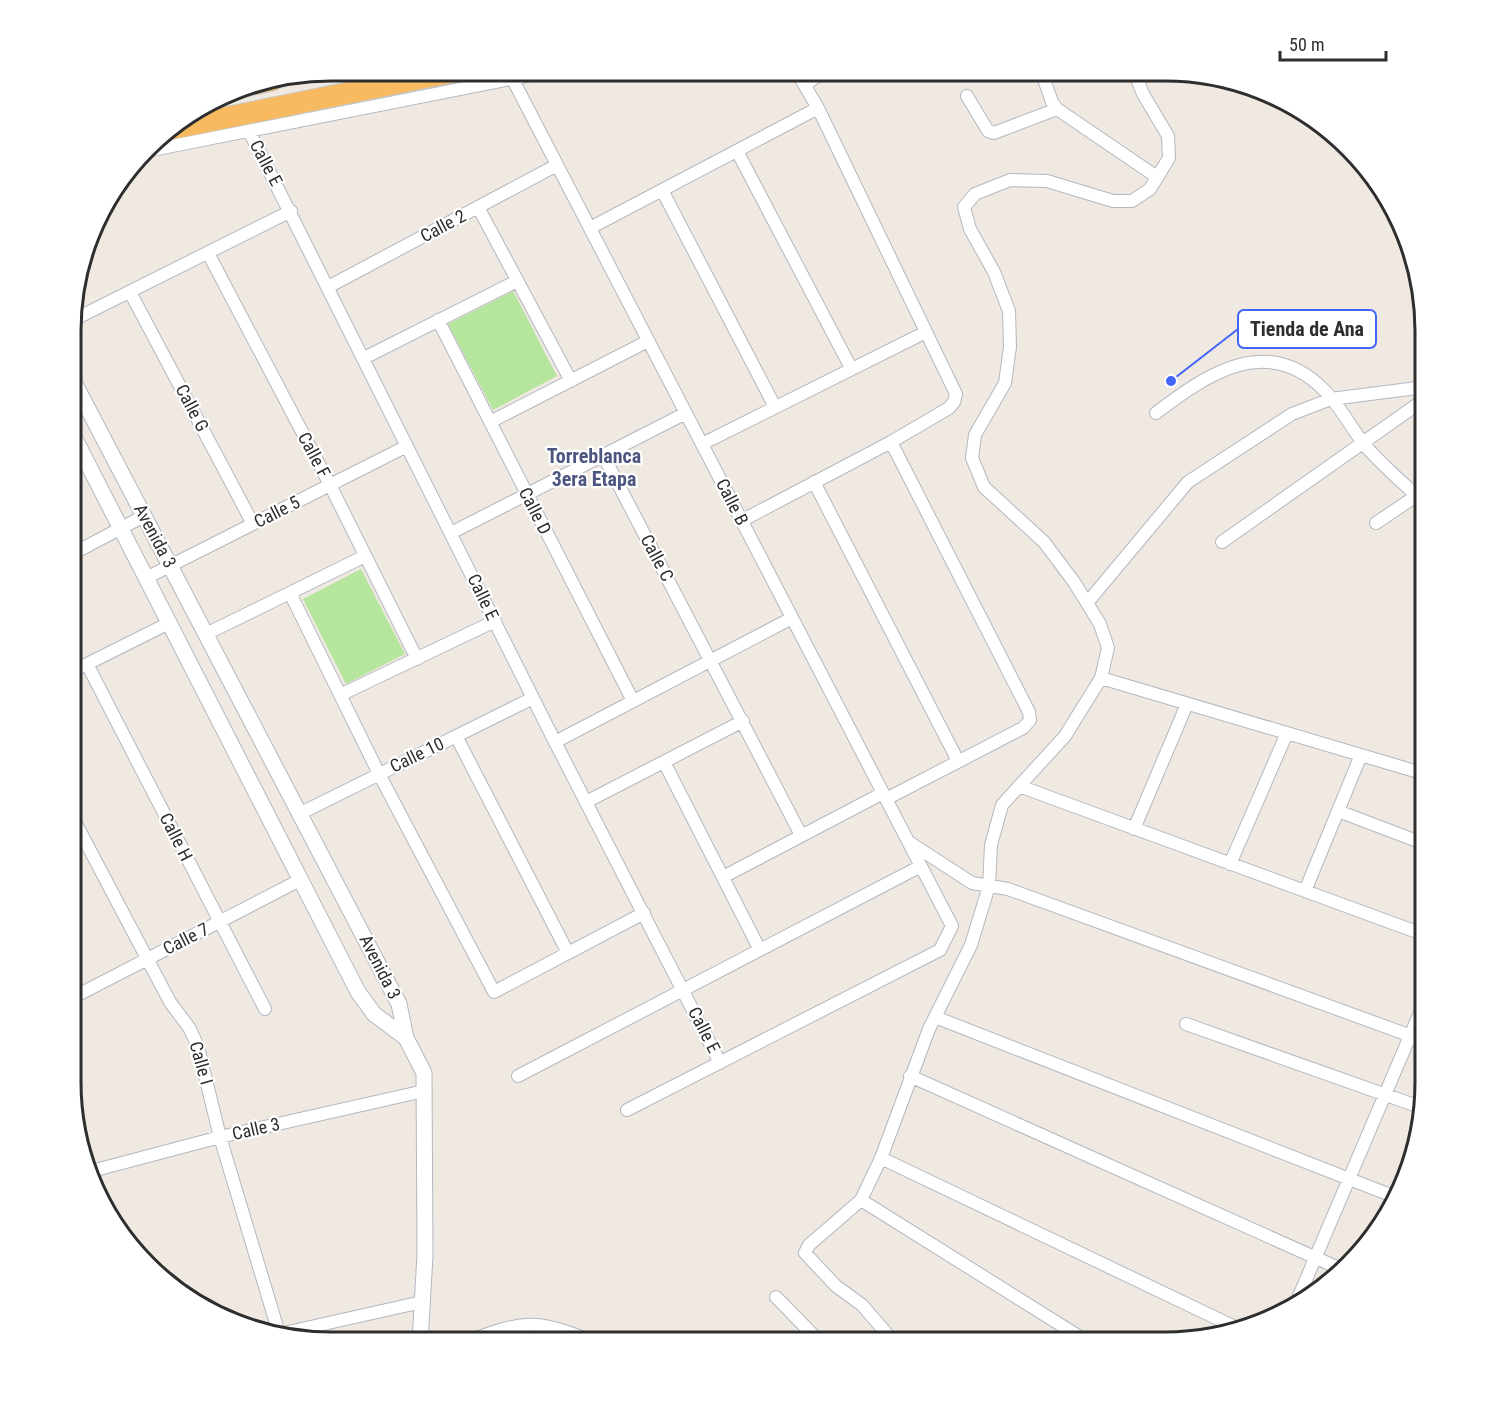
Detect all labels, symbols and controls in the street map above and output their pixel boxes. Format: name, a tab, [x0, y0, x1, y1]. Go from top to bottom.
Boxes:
scale bar	[1280, 24, 1386, 62]
text: 50 m	[1289, 34, 1324, 55]
street label: Calle E	[246, 136, 287, 189]
street label: Calle 2	[416, 205, 469, 246]
callout: Tienda de Ana	[1238, 310, 1376, 348]
text: Tienda de Ana	[1250, 317, 1364, 341]
street label: Calle G	[171, 381, 214, 435]
street label: Calle F	[294, 429, 335, 481]
district label: Torreblanca 3era Etapa	[547, 444, 641, 491]
street label: Calle B	[712, 475, 753, 529]
street label: Calle D	[515, 484, 556, 538]
street label: Calle 5	[250, 491, 303, 532]
street label: Avenida 3	[130, 500, 181, 571]
street label: Calle C	[636, 531, 678, 585]
street label: Calle E	[463, 570, 504, 623]
street label: Calle 10	[386, 733, 447, 777]
street label: Calle H	[156, 809, 197, 864]
street label: Calle 7	[159, 918, 212, 959]
street label: Avenida 3	[355, 931, 406, 1002]
street label: Calle E	[684, 1003, 725, 1056]
street label: Calle I	[185, 1039, 218, 1087]
street label: Calle 3	[230, 1113, 282, 1144]

